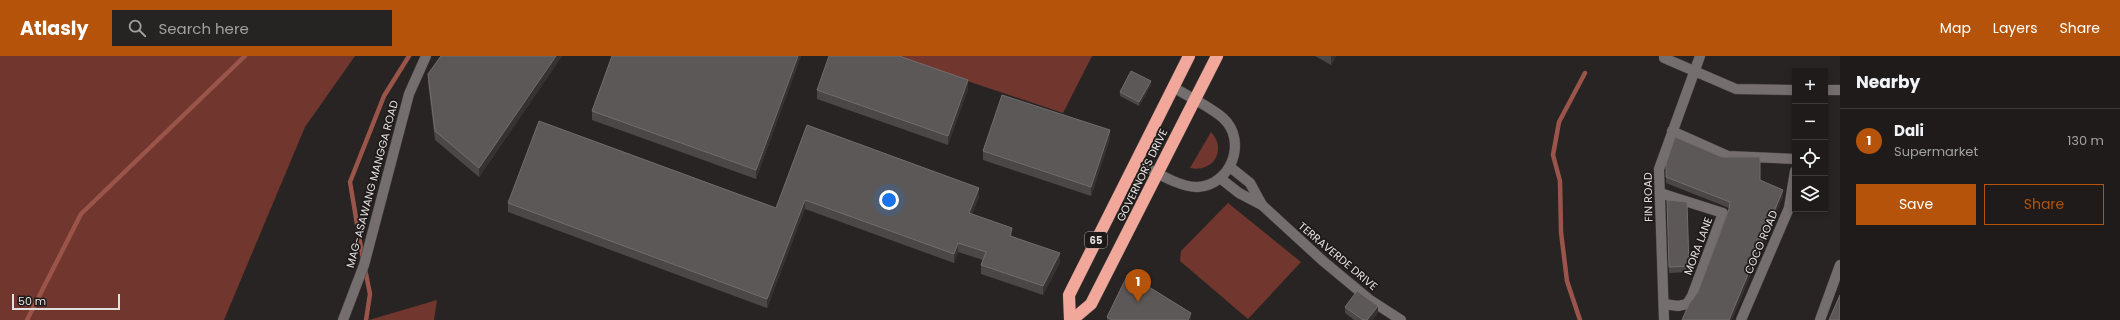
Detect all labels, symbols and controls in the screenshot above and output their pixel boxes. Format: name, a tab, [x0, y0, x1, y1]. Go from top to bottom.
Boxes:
search box	[112, 10, 392, 46]
text: Atlasly	[20, 15, 88, 42]
icon: search	[126, 17, 148, 39]
text: Search here	[158, 18, 249, 39]
text: Map	[1940, 18, 1971, 38]
text: Layers	[1993, 18, 2037, 38]
text: Share	[2059, 18, 2100, 38]
map controls	[1792, 68, 1828, 212]
button: +	[1792, 68, 1828, 104]
text: Nearby	[1856, 70, 1920, 94]
street label: MAG-ASAWANG MANGGA ROAD	[342, 98, 402, 270]
button: −	[1792, 104, 1828, 140]
text: Dali	[1894, 120, 1924, 141]
street label: GOVERNOR'S DRIVE	[1113, 126, 1171, 224]
text: 1	[1867, 131, 1871, 150]
text: 130 m	[2067, 131, 2104, 150]
button: locate	[1792, 140, 1828, 176]
text: Supermarket	[1894, 142, 1978, 161]
street label: FIN ROAD	[1640, 172, 1656, 222]
button: layers	[1792, 176, 1828, 212]
button: Save	[1856, 184, 1976, 225]
button: Share	[1984, 184, 2104, 225]
your location	[879, 190, 899, 210]
street label: COCO ROAD	[1740, 207, 1782, 276]
street label: MORA LANE	[1680, 215, 1716, 277]
street label: TERRAVERDE DRIVE	[1295, 218, 1381, 294]
road number: 65	[1085, 232, 1107, 248]
pin: 1	[1125, 269, 1151, 302]
scale bar	[12, 292, 120, 311]
text: 50 m	[18, 293, 46, 309]

